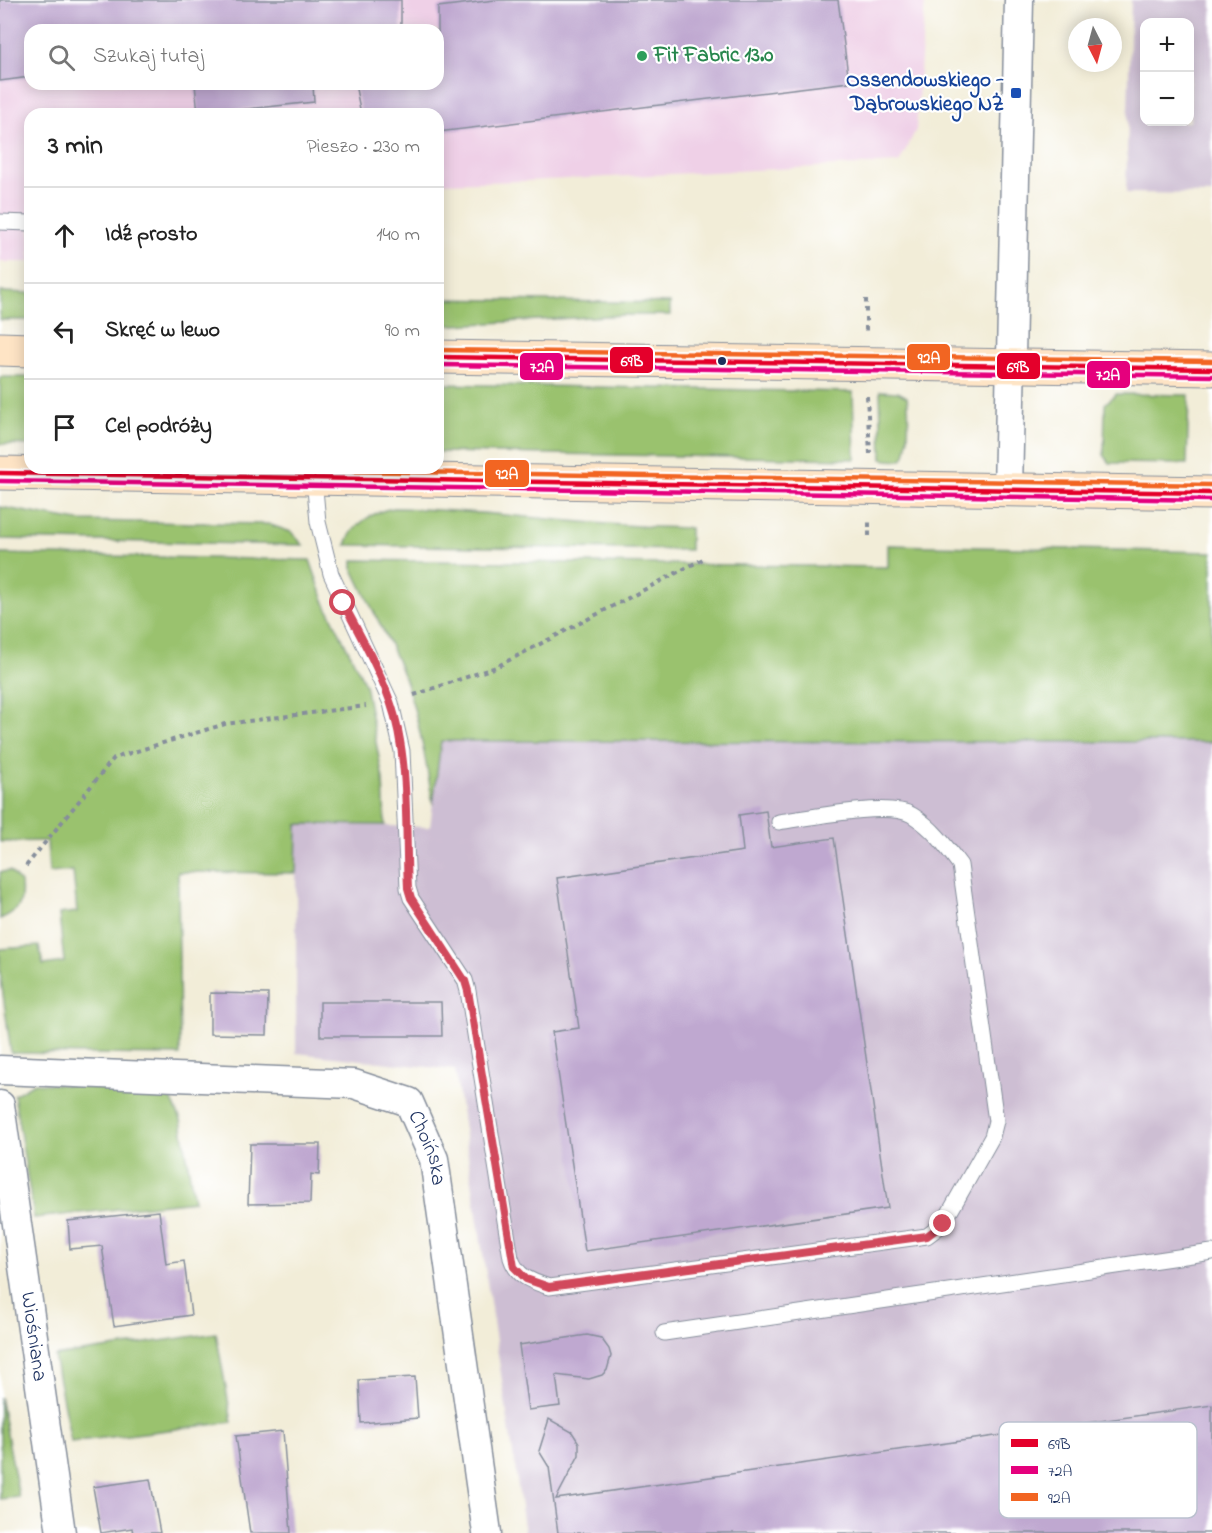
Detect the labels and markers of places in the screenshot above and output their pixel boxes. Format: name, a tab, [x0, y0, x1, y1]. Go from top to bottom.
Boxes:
place label: Fit Fabric 13.0	[653, 41, 773, 71]
marker: Fit Fabric 13.0	[635, 49, 649, 63]
place label: Ossendowskiego - Dąbrowskiego NŻ	[846, 66, 1004, 122]
marker: Ossendowskiego - Dąbrowskiego NŻ	[1009, 86, 1023, 100]
unlabelled marker	[716, 355, 728, 367]

